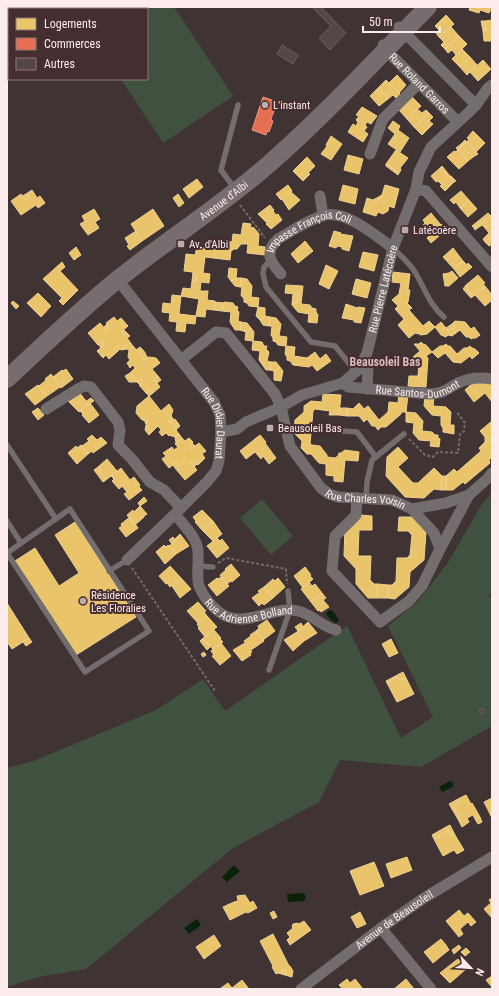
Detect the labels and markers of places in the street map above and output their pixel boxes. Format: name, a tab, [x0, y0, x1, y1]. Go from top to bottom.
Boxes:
place label: L'instant	[273, 99, 310, 112]
marker: L'instant	[260, 100, 270, 110]
place label: Latécoère	[413, 224, 456, 237]
marker: Latécoère	[400, 225, 410, 235]
place label: Av. d'Albi	[189, 238, 228, 251]
marker: Av. d'Albi	[176, 239, 186, 249]
place label: Beausoleil Bas	[278, 422, 342, 435]
marker: Beausoleil Bas	[265, 423, 275, 433]
place label: Résidence Les Floralies	[91, 589, 146, 615]
marker: Résidence Les Floralies	[78, 596, 88, 606]

